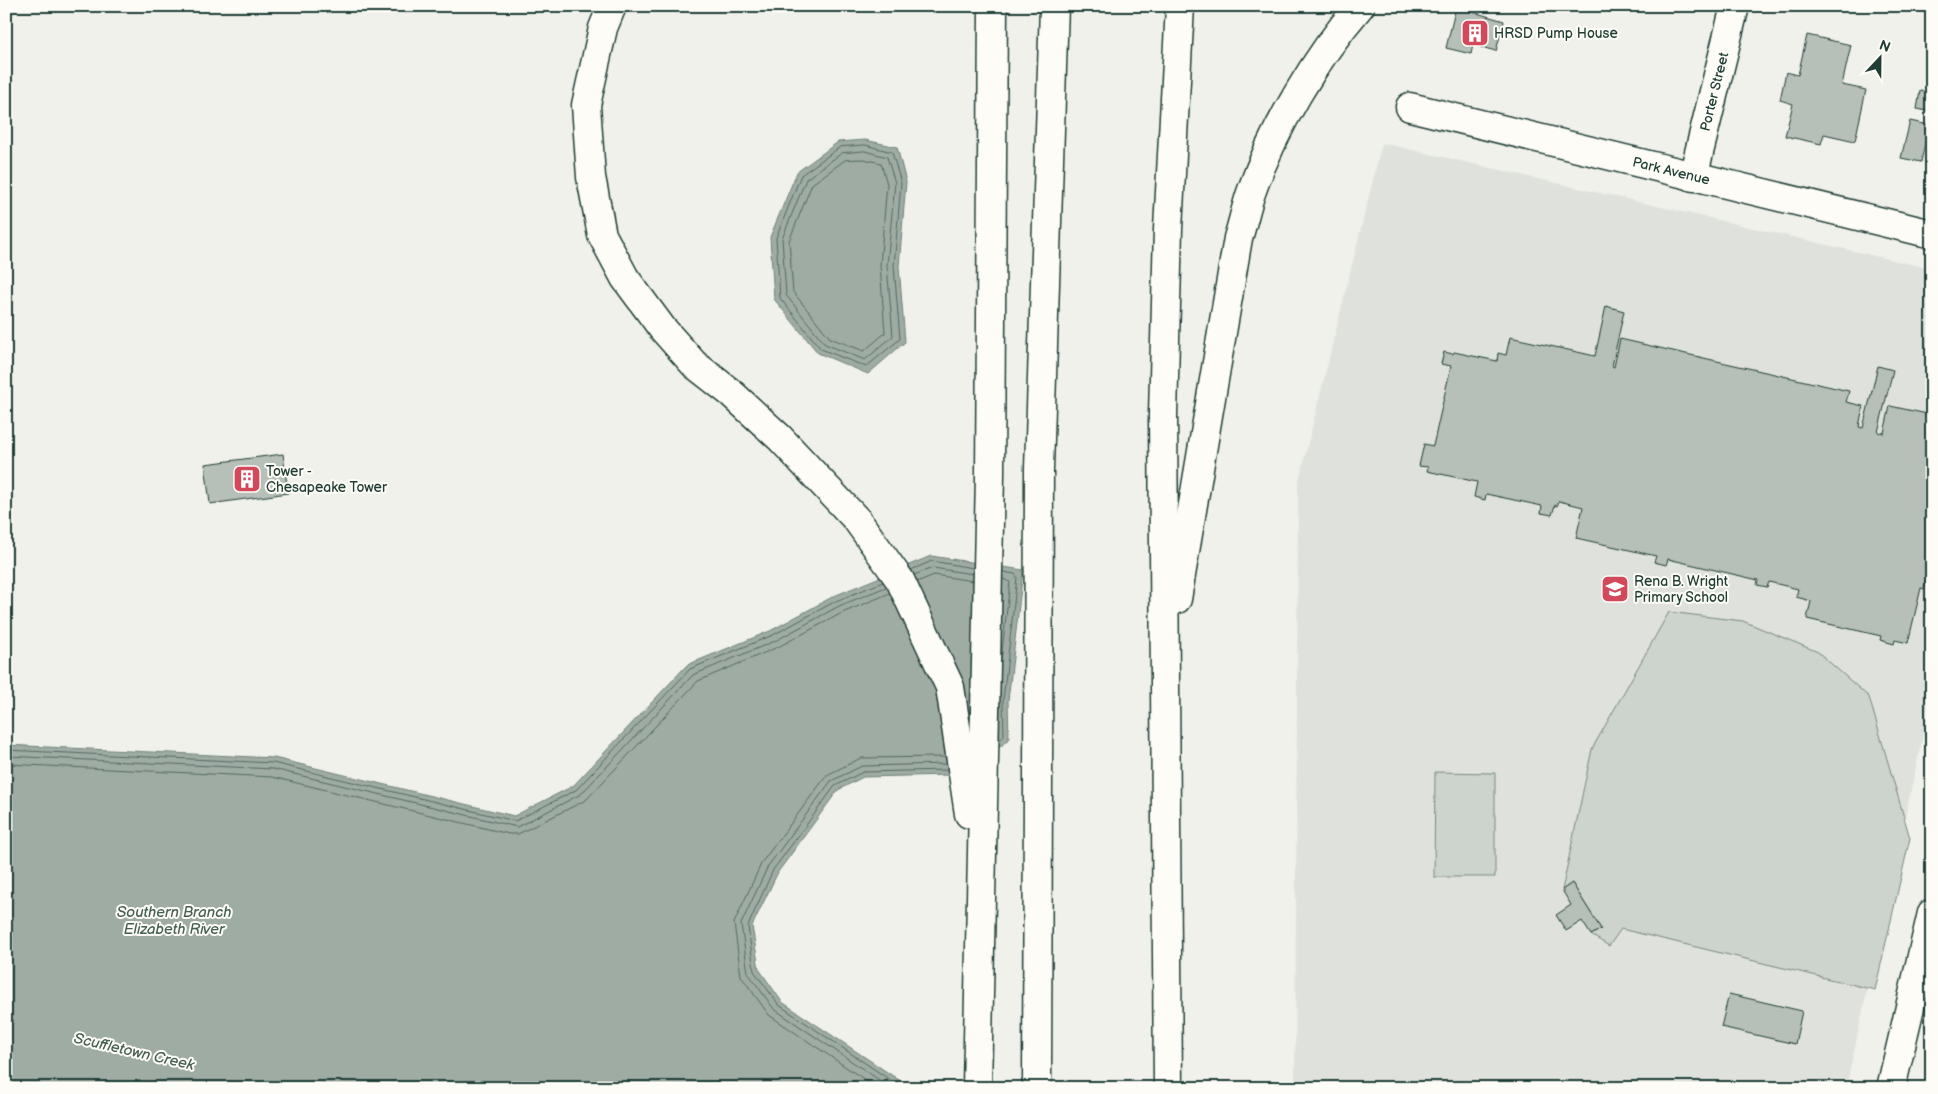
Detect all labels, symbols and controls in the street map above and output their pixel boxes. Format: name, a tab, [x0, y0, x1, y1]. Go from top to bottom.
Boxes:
building icon: HRSD Pump House	[1460, 18, 1490, 48]
place label: HRSD Pump House	[1494, 25, 1618, 42]
north arrow	[1856, 32, 1906, 82]
text: N	[1877, 37, 1893, 56]
street label: Porter Street	[1696, 50, 1732, 133]
street label: Park Avenue	[1631, 153, 1712, 188]
place label: Tower - Chesapeake Tower	[266, 463, 388, 496]
building icon: Tower - Chesapeake Tower	[232, 464, 262, 494]
place label: Rena B. Wright Primary School	[1634, 573, 1729, 606]
school or university icon: Rena B. Wright Primary School	[1600, 574, 1630, 604]
water label: Southern Branch Elizabeth River	[117, 903, 231, 939]
water label: Scuffletown Creek	[72, 1029, 197, 1075]

